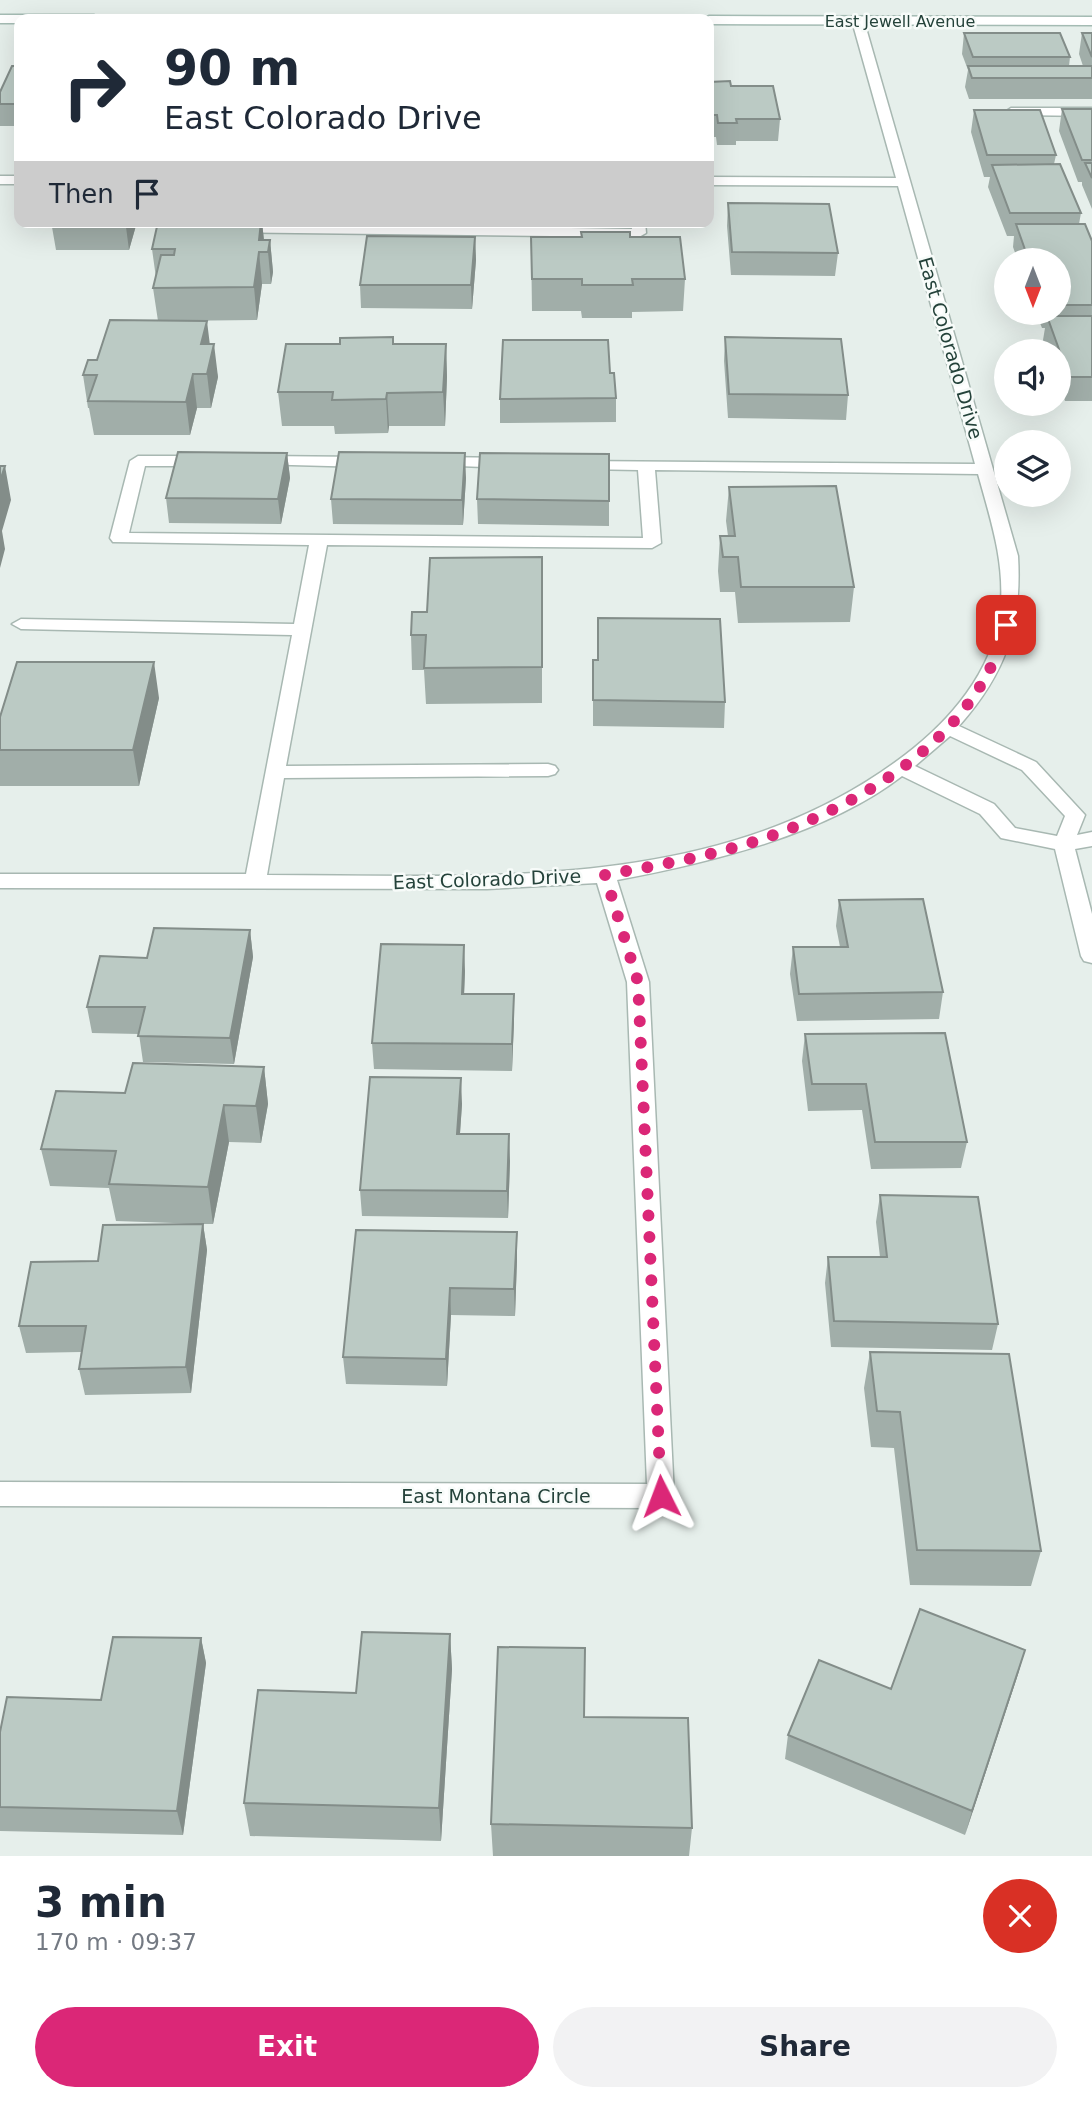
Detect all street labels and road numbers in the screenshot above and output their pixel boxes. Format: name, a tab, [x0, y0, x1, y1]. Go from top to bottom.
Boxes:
street label: East Jewell Avenue	[825, 12, 975, 31]
street label: East Colorado Drive	[914, 254, 988, 442]
street label: East Colorado Drive	[392, 865, 582, 893]
street label: East Montana Circle	[401, 1485, 591, 1507]

